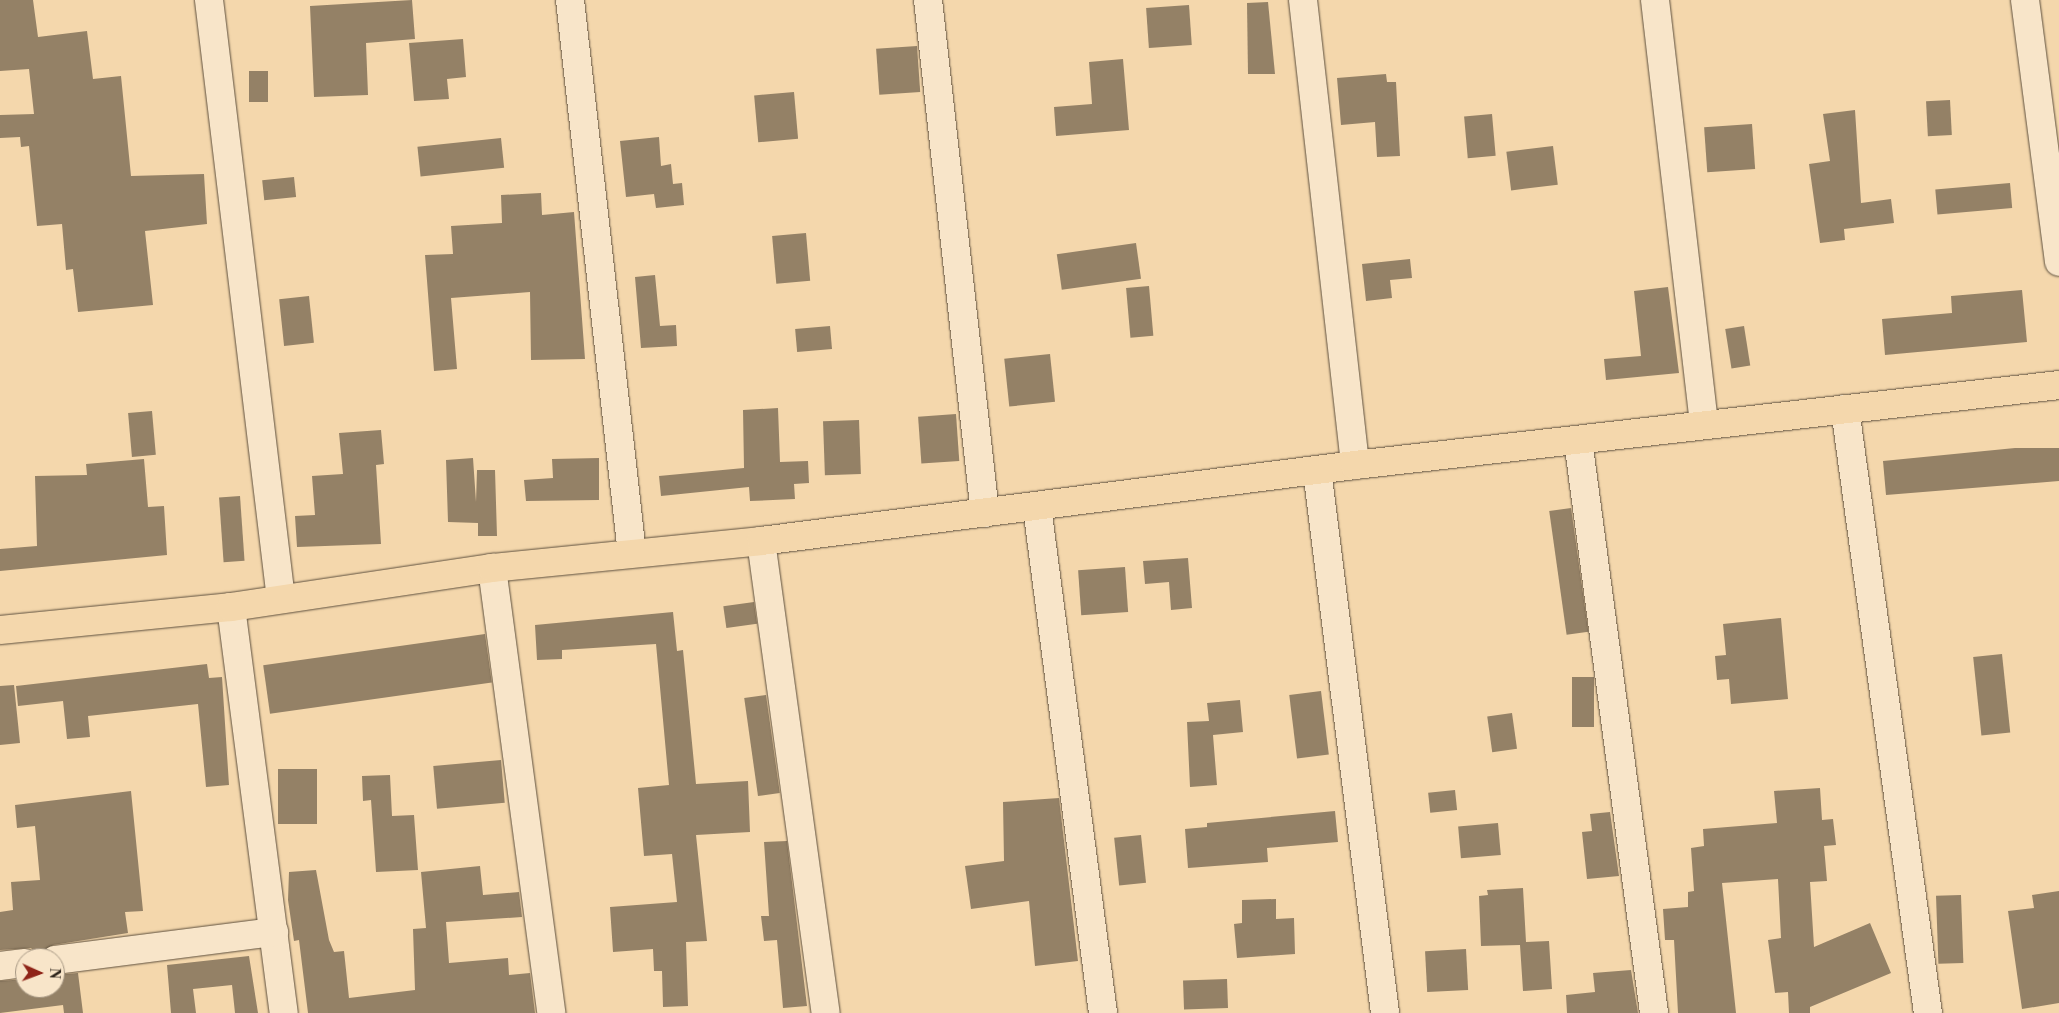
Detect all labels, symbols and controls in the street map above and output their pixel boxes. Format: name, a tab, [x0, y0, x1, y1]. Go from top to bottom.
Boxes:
north arrow	[15, 948, 65, 998]
text: N	[45, 968, 63, 979]

